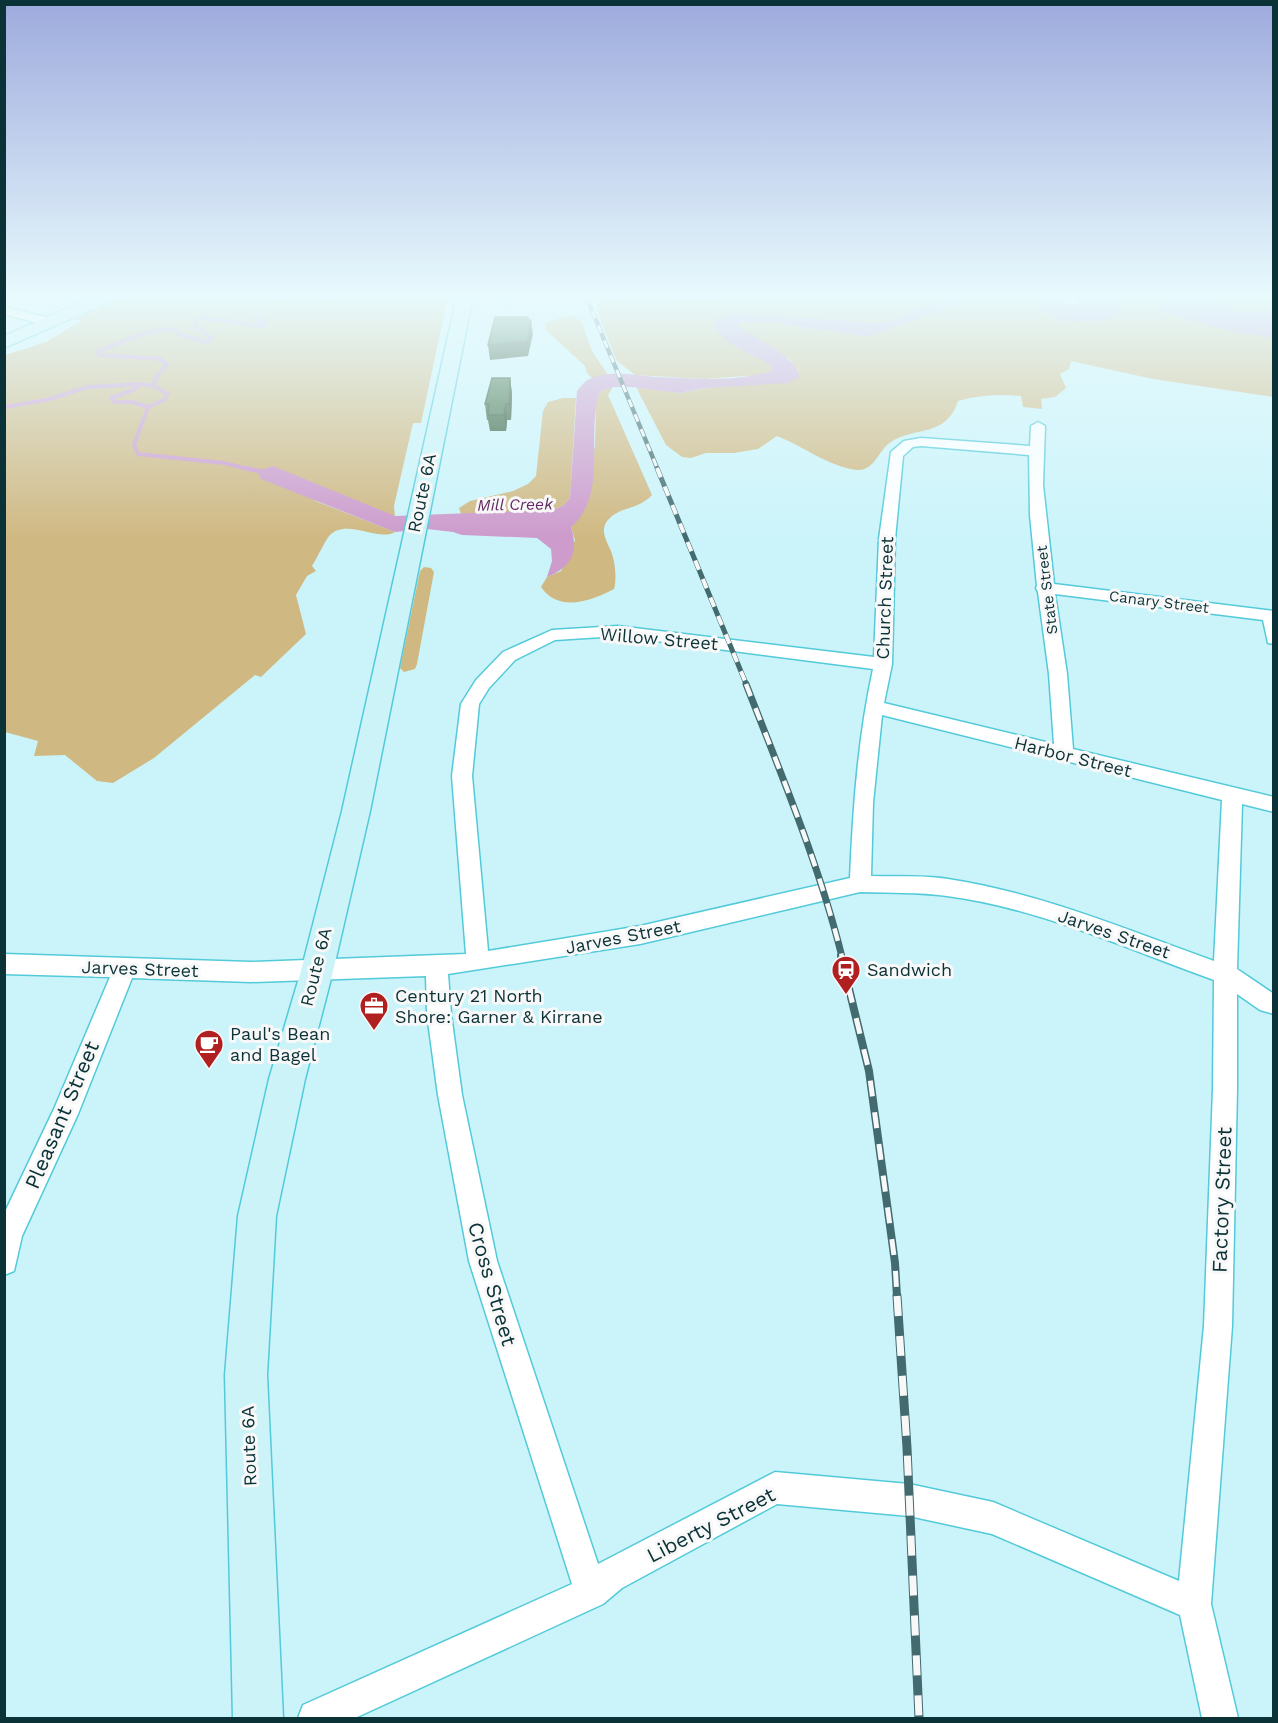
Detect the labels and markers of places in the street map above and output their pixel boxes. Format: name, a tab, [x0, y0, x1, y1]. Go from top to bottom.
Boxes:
station icon: Sandwich	[830, 954, 862, 996]
place label: Sandwich	[867, 959, 952, 980]
place label: Century 21 North Shore: Garner & Kirrane	[395, 985, 603, 1027]
office icon: Century 21 North Shore: Garner & Kirrane	[358, 990, 390, 1032]
place label: Paul's Bean and Bagel	[230, 1023, 330, 1065]
cafe icon: Paul's Bean and Bagel	[193, 1028, 225, 1070]

